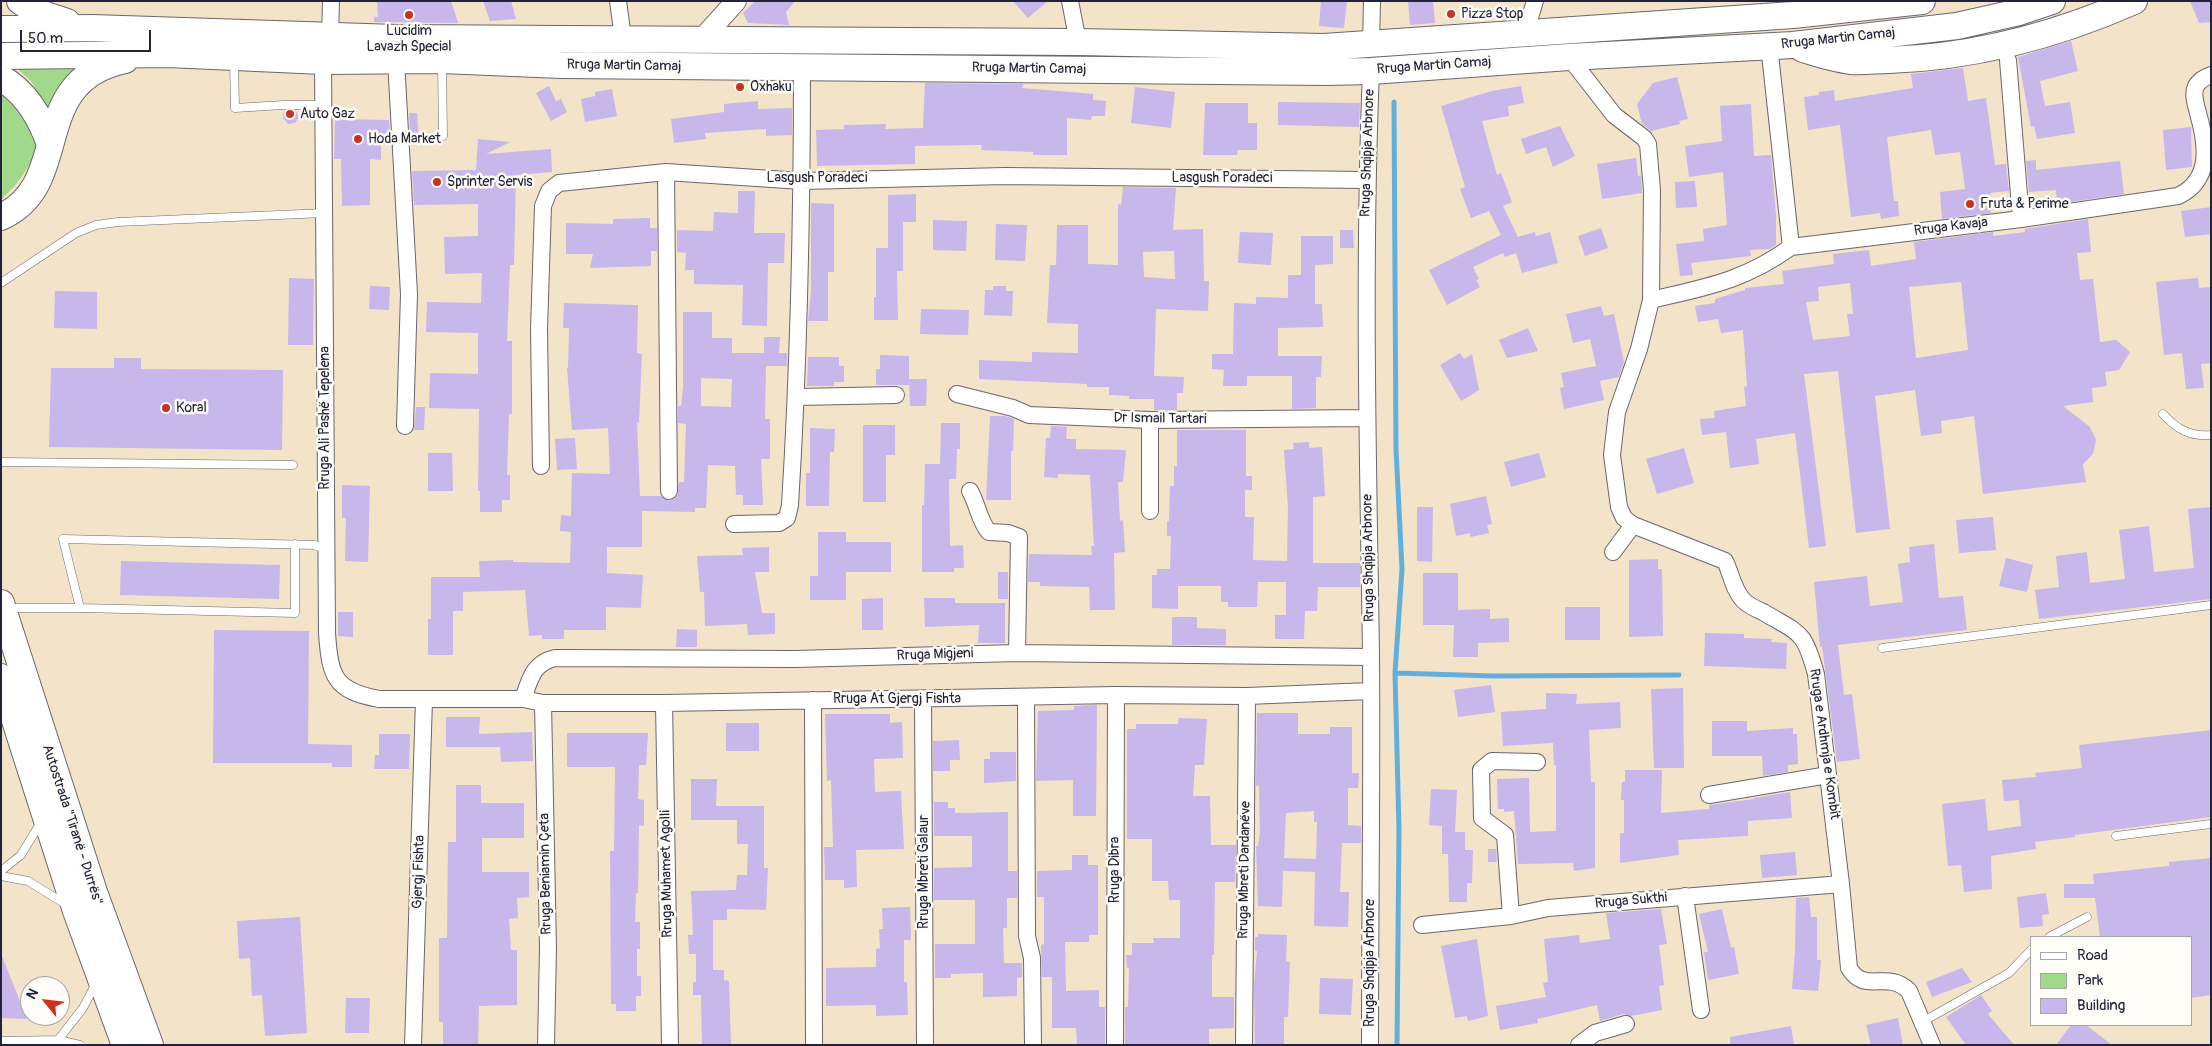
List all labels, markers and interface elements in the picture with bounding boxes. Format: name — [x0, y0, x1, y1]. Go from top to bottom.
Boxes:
place label: Pizza Stop — [1461, 6, 1523, 22]
marker: Pizza Stop — [1445, 8, 1457, 20]
marker: Lucidim Lavazh Special — [403, 9, 415, 21]
scale bar — [22, 20, 154, 52]
place label: Lucidim Lavazh Special — [366, 23, 452, 56]
street label: Rruga Martin Camaj — [1780, 25, 1896, 53]
text: 50 m — [28, 29, 63, 48]
street label: Rruga Martin Camaj — [1376, 54, 1492, 78]
street label: Rruga Martin Camaj — [567, 57, 681, 75]
street label: Rruga Martin Camaj — [972, 60, 1086, 78]
place label: Oxhaku — [750, 79, 792, 95]
marker: Oxhaku — [734, 81, 746, 93]
street label: Rruga Shqipja Arbnore — [1357, 89, 1379, 217]
place label: Auto Gaz — [300, 106, 355, 122]
marker: Auto Gaz — [284, 108, 296, 120]
place label: Hoda Market — [368, 131, 441, 147]
marker: Hoda Market — [352, 133, 364, 145]
street label: Lasgush Poradeci — [767, 170, 867, 186]
street label: Lasgush Poradeci — [1172, 170, 1272, 186]
place label: Sprinter Servis — [447, 174, 533, 190]
marker: Sprinter Servis — [431, 176, 443, 188]
place label: Fruta & Perime — [1980, 196, 2069, 212]
marker: Fruta & Perime — [1964, 198, 1976, 210]
street label: Rruga Kavaja — [1913, 214, 1989, 240]
street label: Rruga Ali Pashë Tepelena — [317, 346, 333, 490]
place label: Koral — [176, 400, 207, 416]
marker: Koral — [160, 402, 172, 414]
street label: Dr Ismail Tartari — [1113, 410, 1207, 428]
street label: Rruga Shqipja Arbnore — [1359, 494, 1379, 622]
street label: Rruga Migjeni — [896, 645, 974, 665]
street label: Rruga e Ardhmja e Kombit — [1805, 668, 1843, 820]
street label: Rruga At Gjergj Fishta — [833, 691, 961, 707]
street label: Autostrada "Tiranë - Durrës" — [38, 743, 106, 907]
street label: Rruga Mbreti Dardanëve — [1235, 801, 1255, 939]
street label: Rruga Muhamet Agolli — [657, 810, 677, 938]
street label: Rruga Beniamin Çeta — [537, 813, 555, 935]
street label: Rruga Mbreti Galaur — [916, 815, 932, 929]
street label: Gjergj Fishta — [409, 835, 429, 909]
street label: Rruga Dibra — [1107, 837, 1123, 903]
street label: Rruga Sukthi — [1594, 889, 1668, 913]
street label: Rruga Shqipja Arbnore — [1362, 899, 1378, 1027]
legend — [2030, 936, 2192, 1026]
text: Road — [2077, 946, 2108, 965]
text: Park — [2077, 971, 2103, 990]
north arrow — [20, 976, 70, 1026]
text: N — [23, 986, 42, 1002]
text: Building — [2077, 996, 2125, 1015]

